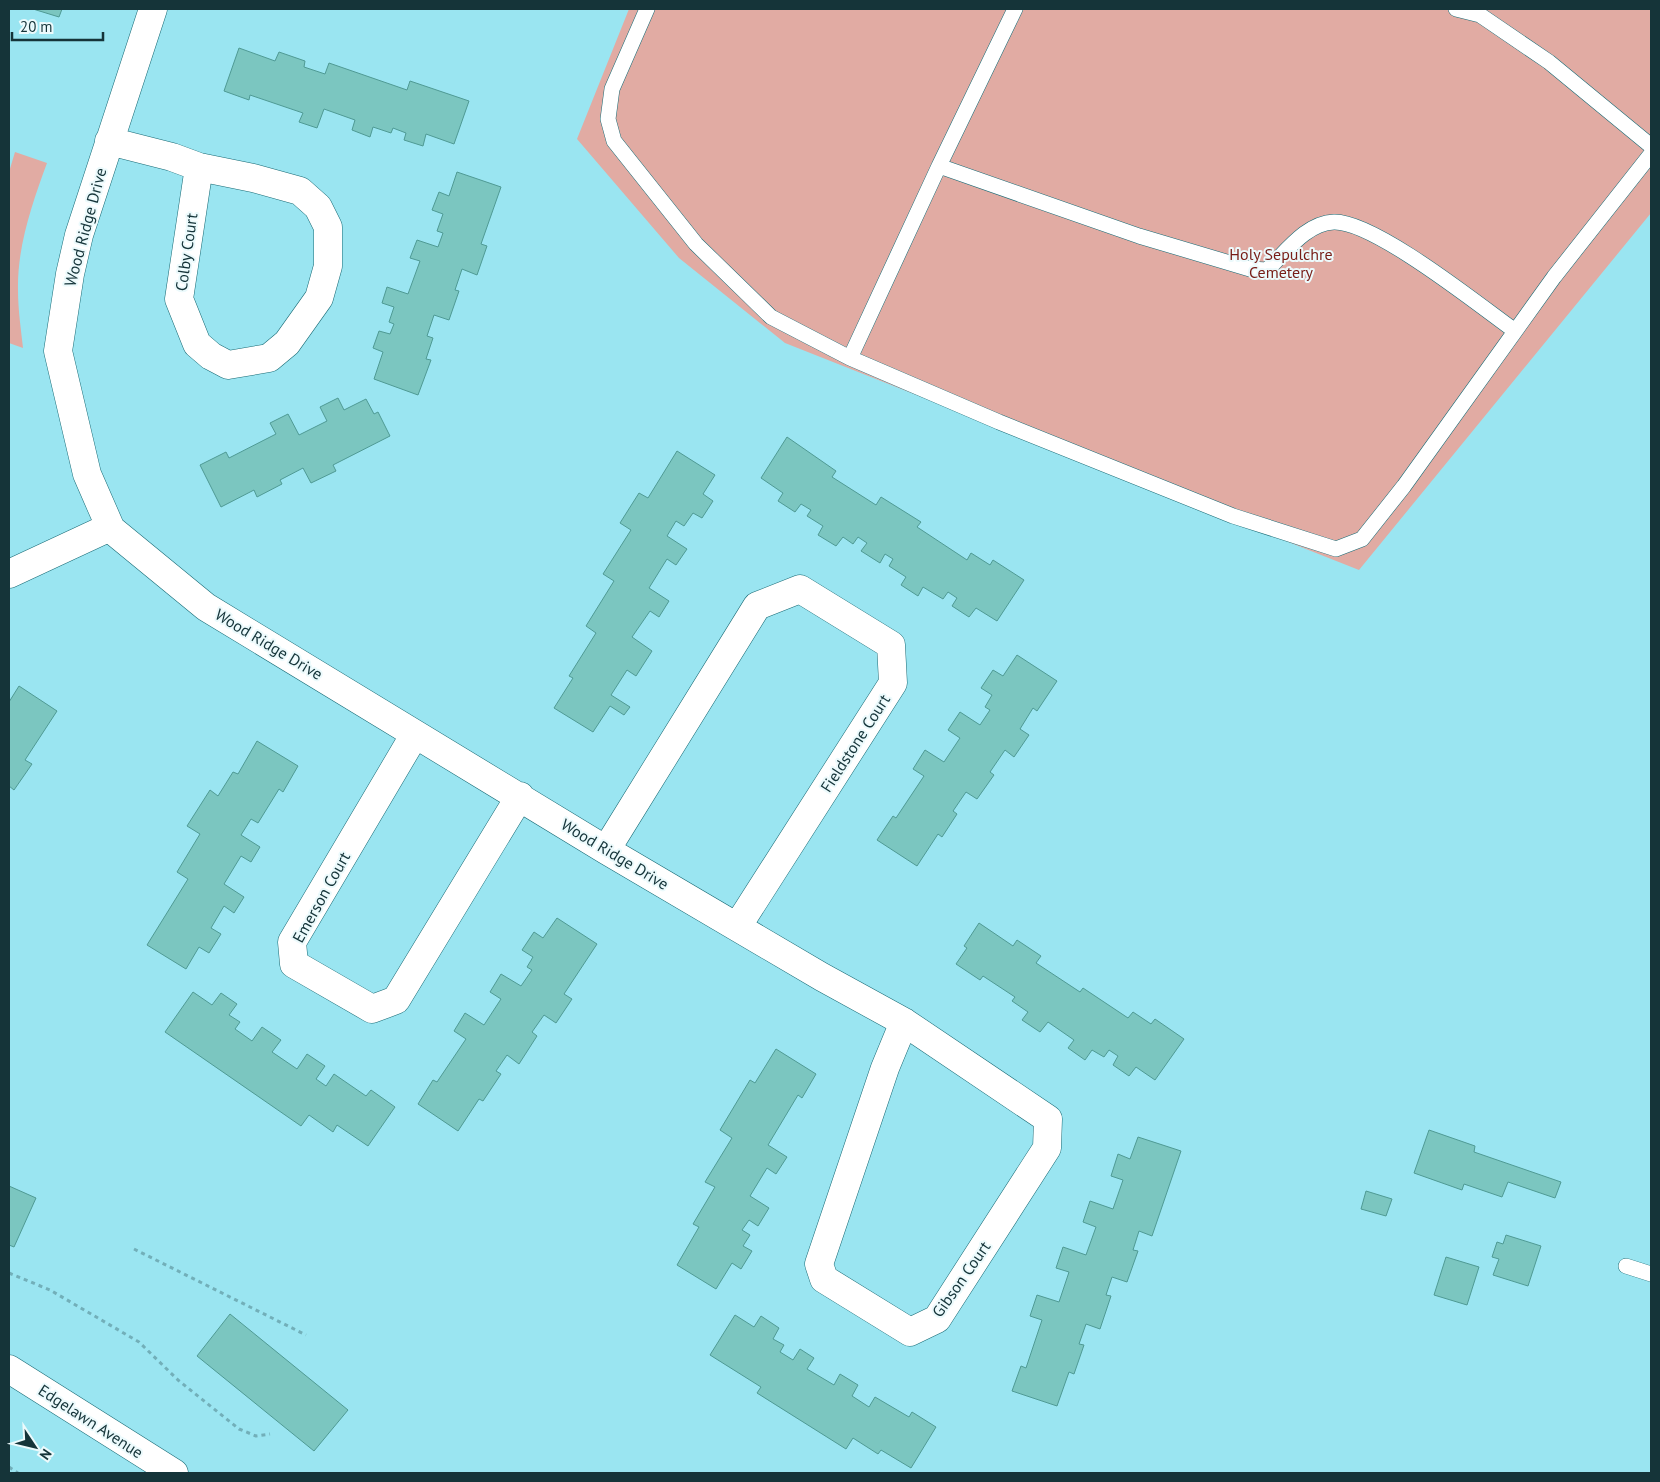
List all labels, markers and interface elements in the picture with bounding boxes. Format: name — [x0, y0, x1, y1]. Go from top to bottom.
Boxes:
scale bar — [12, 10, 104, 42]
text: 20 m — [20, 17, 53, 36]
street label: Wood Ridge Drive — [60, 166, 110, 288]
street label: Colby Court — [171, 211, 201, 292]
park label: Holy Sepulchre Cemetery — [1229, 244, 1333, 282]
street label: Wood Ridge Drive — [212, 604, 326, 684]
street label: Fieldstone Court — [816, 690, 894, 796]
street label: Wood Ridge Drive — [558, 814, 672, 894]
street label: Emerson Court — [288, 848, 354, 946]
street label: Gibson Court — [928, 1237, 995, 1321]
street label: Edgelawn Avenue — [35, 1380, 147, 1462]
north arrow — [10, 1422, 60, 1472]
text: N — [36, 1446, 56, 1463]

